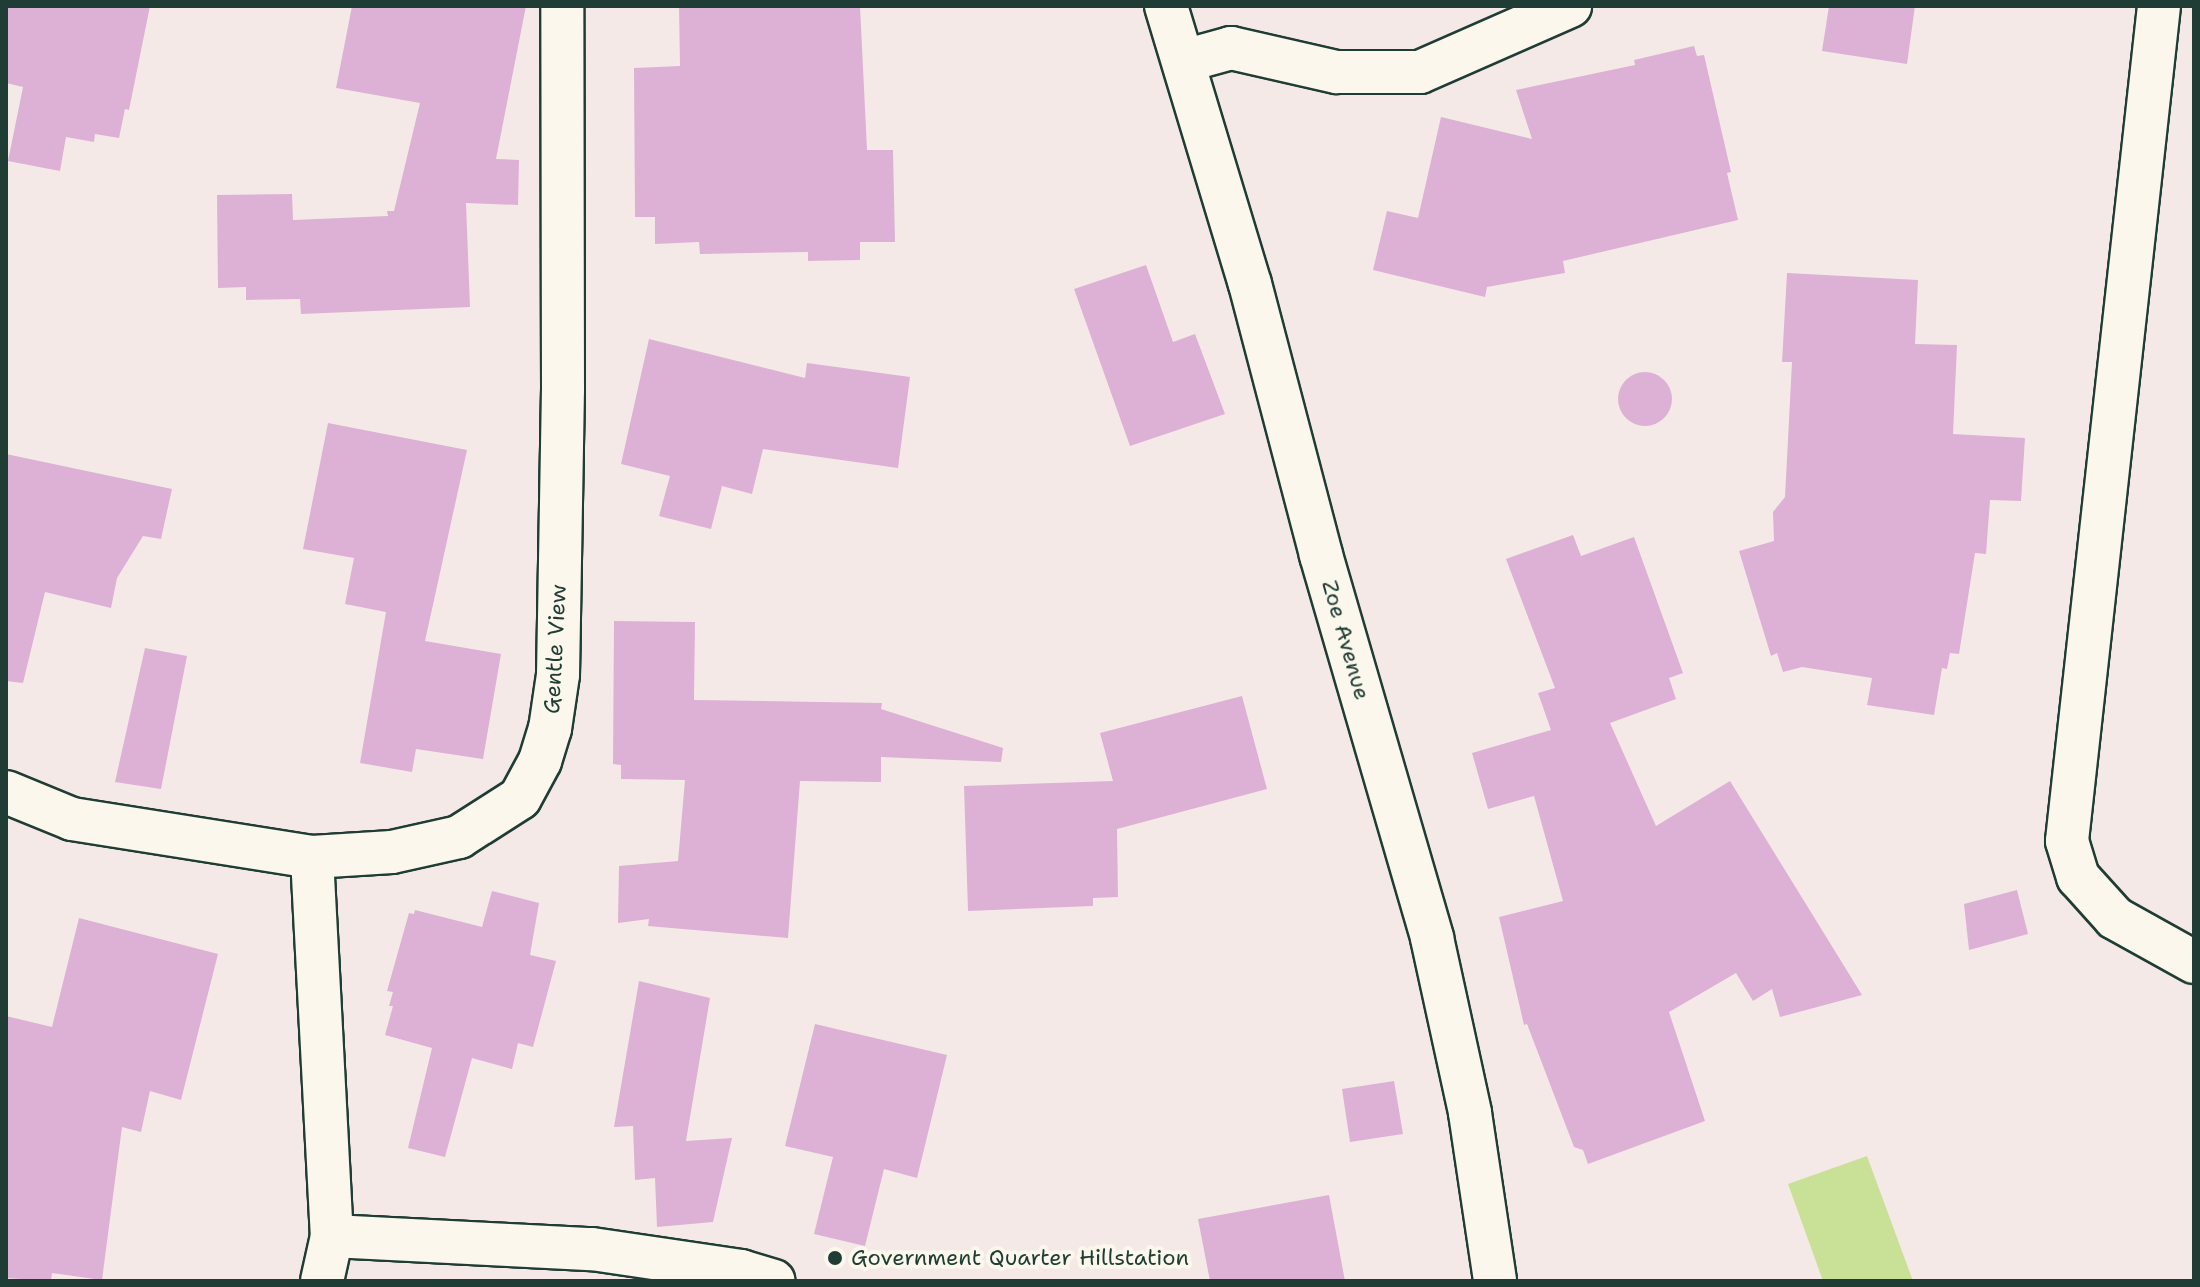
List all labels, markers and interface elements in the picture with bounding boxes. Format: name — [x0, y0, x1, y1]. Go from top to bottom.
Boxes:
street label: Zoe Avenue — [1316, 577, 1376, 703]
street label: Gentle View — [538, 583, 572, 715]
place label: Government Quarter Hillstation — [851, 1245, 1189, 1271]
marker: Government Quarter Hillstation — [826, 1249, 844, 1267]

